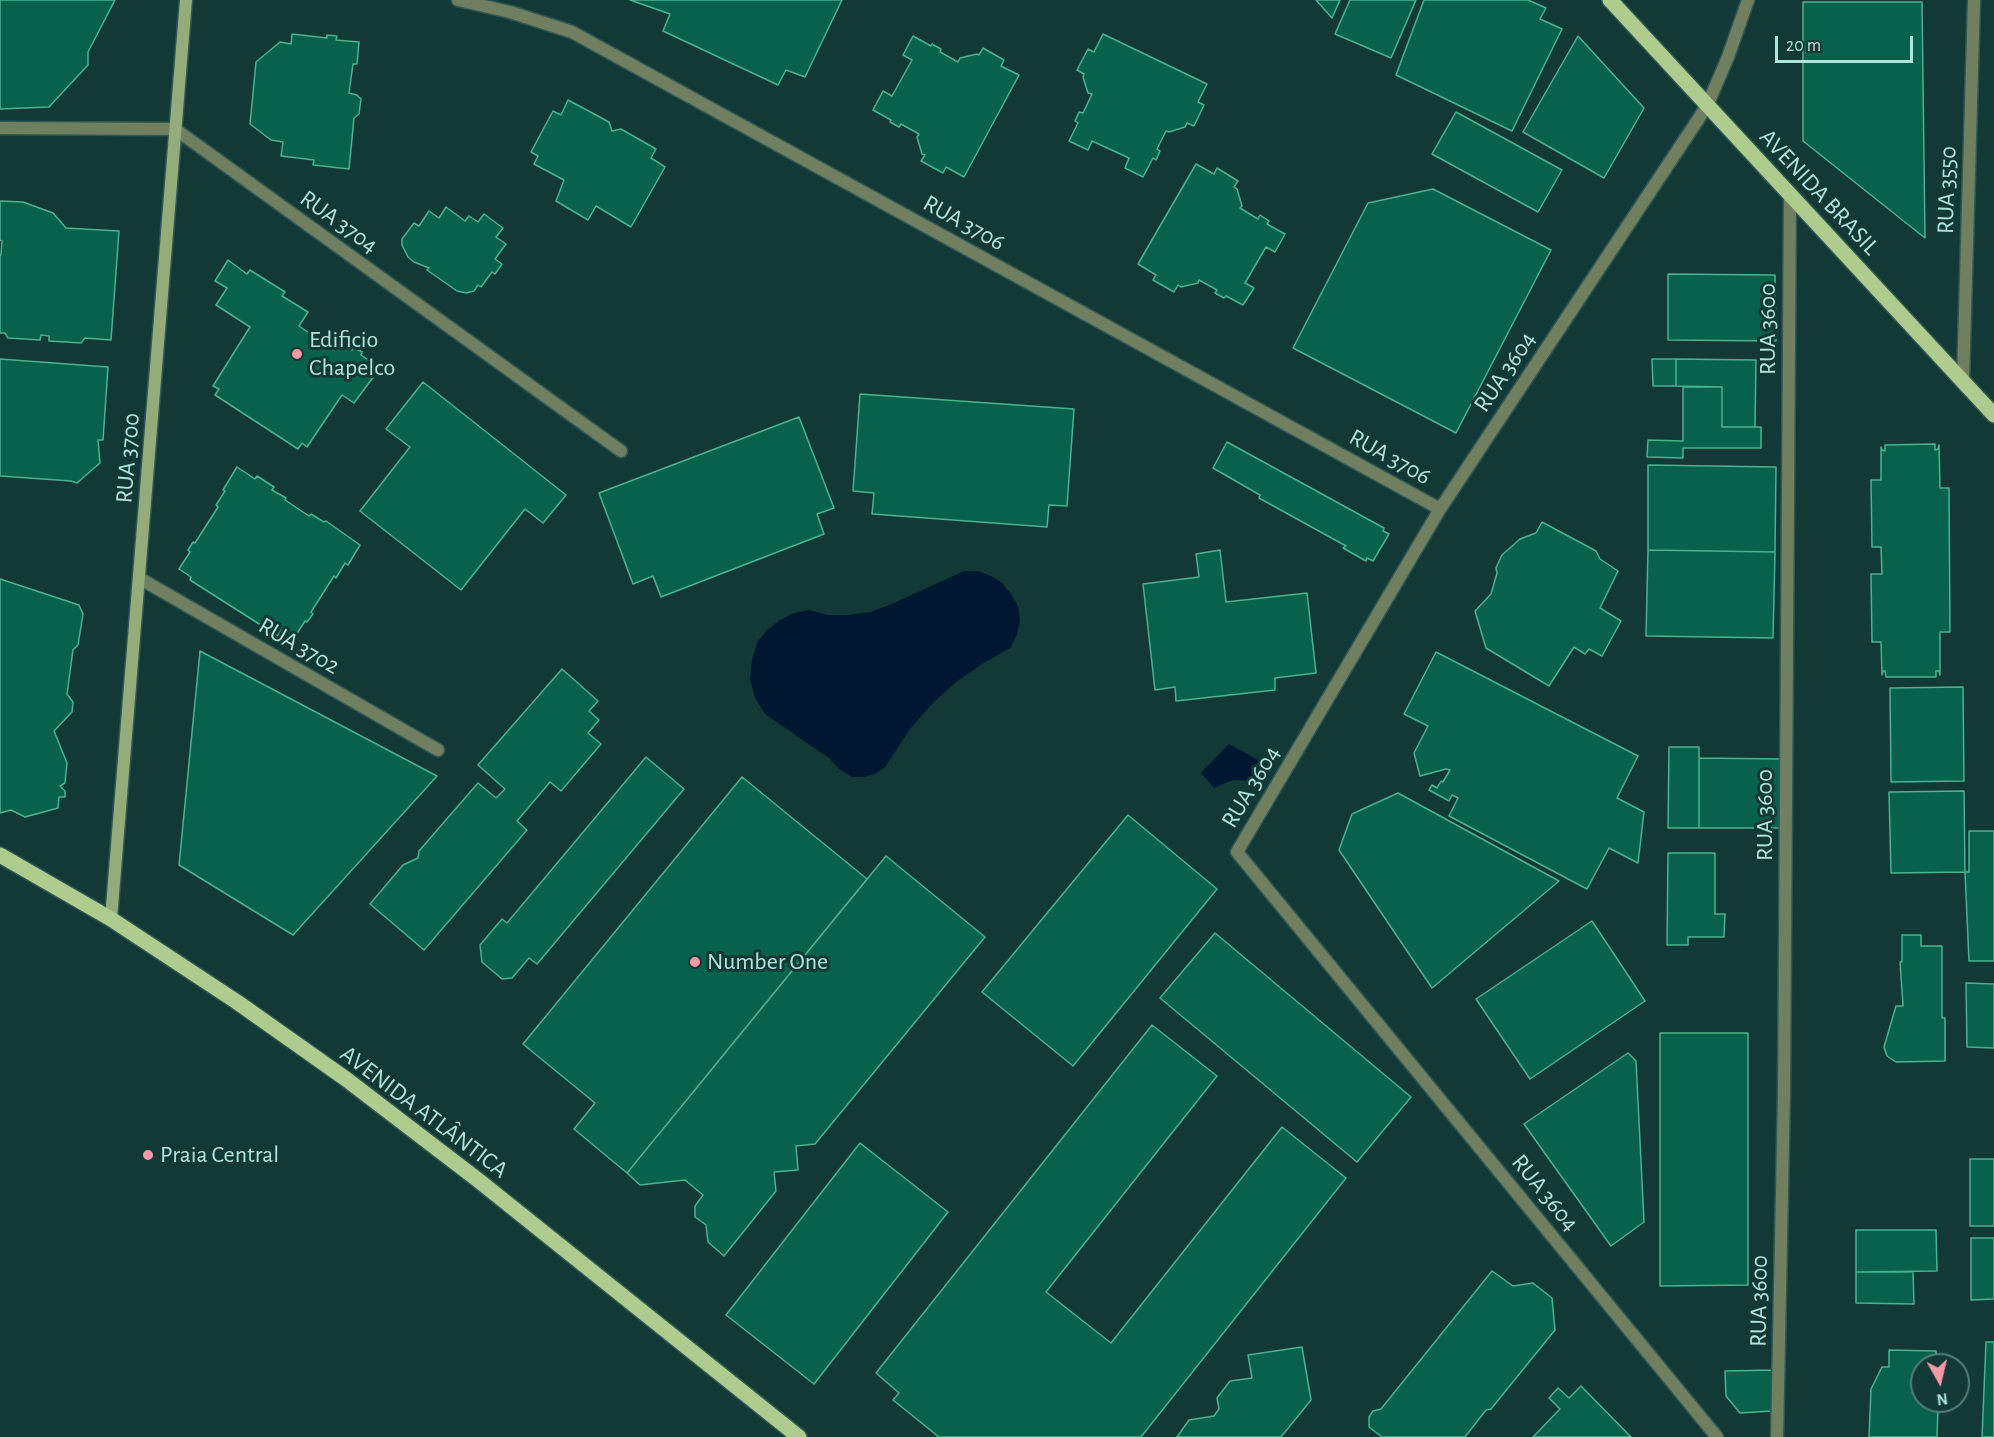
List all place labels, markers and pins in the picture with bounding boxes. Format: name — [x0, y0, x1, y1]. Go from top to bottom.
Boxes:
place label: Edificio Chapelco — [309, 326, 395, 382]
marker: Edificio Chapelco — [290, 347, 304, 361]
place label: Number One — [707, 948, 828, 976]
marker: Number One — [688, 955, 702, 969]
place label: Praia Central — [160, 1141, 279, 1169]
marker: Praia Central — [141, 1148, 155, 1162]

